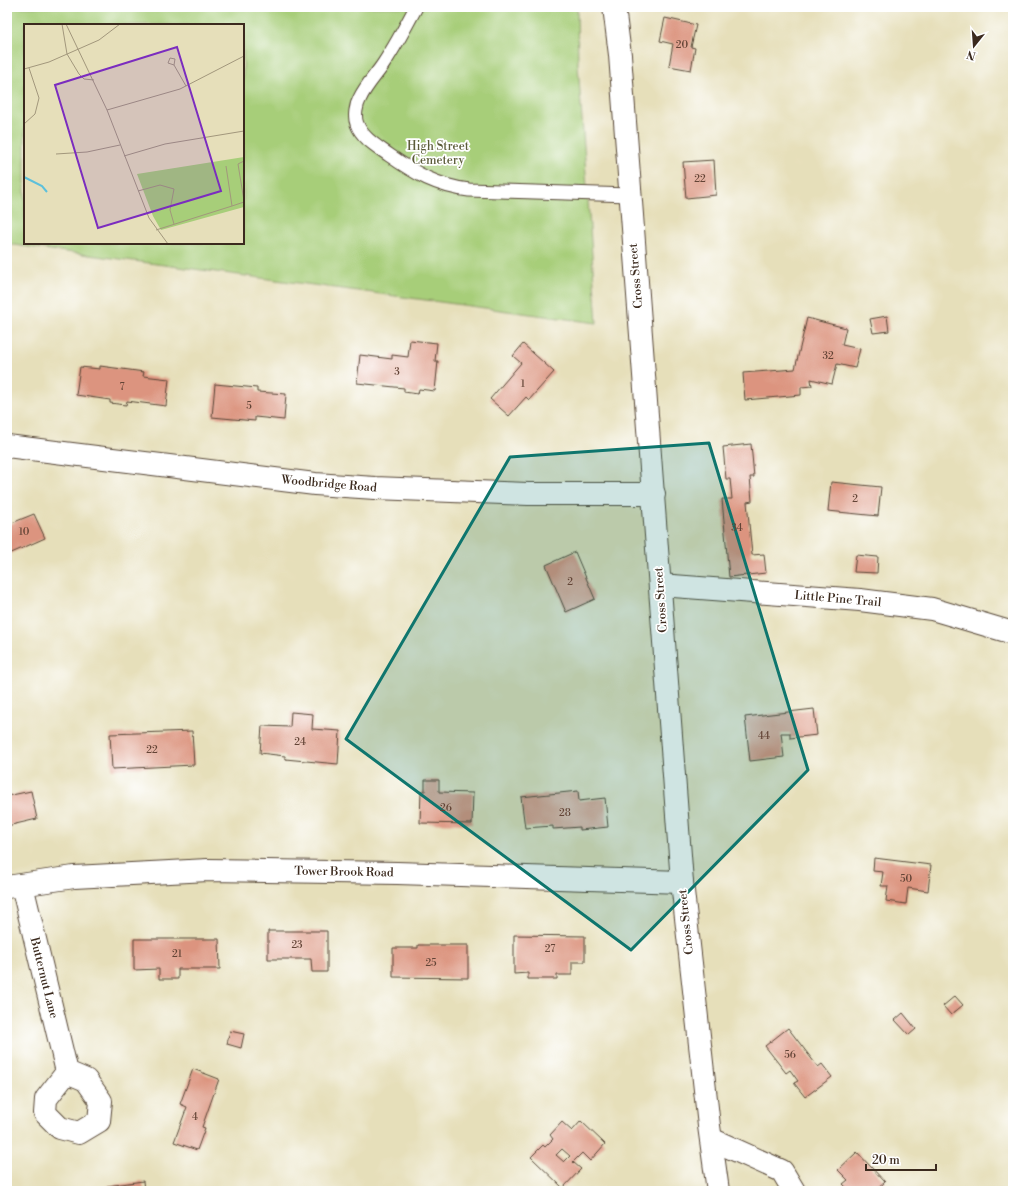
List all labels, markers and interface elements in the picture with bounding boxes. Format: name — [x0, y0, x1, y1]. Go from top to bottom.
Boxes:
inset map — [24, 24, 244, 244]
north arrow — [954, 26, 994, 66]
house number: 20 — [676, 39, 689, 51]
text: N — [965, 47, 978, 63]
park label: High Street Cemetery — [407, 139, 470, 168]
house number: 22 — [694, 173, 706, 185]
street label: Cross Street — [626, 242, 646, 309]
house number: 32 — [822, 350, 834, 362]
house number: 3 — [394, 366, 400, 378]
house number: 1 — [521, 378, 526, 390]
house number: 7 — [119, 381, 125, 393]
house number: 5 — [246, 400, 252, 412]
street label: Woodbridge Road — [280, 472, 378, 496]
house number: 2 — [852, 493, 858, 505]
house number: 34 — [731, 522, 743, 534]
house number: 10 — [19, 526, 30, 538]
street label: Cross Street — [651, 566, 671, 633]
house number: 2 — [567, 576, 573, 588]
street label: Little Pine Trail — [794, 588, 882, 610]
house number: 44 — [758, 730, 770, 742]
house number: 24 — [294, 736, 306, 748]
house number: 22 — [146, 744, 158, 756]
house number: 26 — [440, 802, 452, 814]
house number: 28 — [559, 807, 571, 819]
street label: Tower Brook Road — [294, 864, 394, 880]
house number: 50 — [900, 873, 912, 885]
street label: Cross Street — [675, 888, 697, 955]
street label: Butternut Lane — [26, 935, 61, 1020]
house number: 23 — [291, 939, 303, 951]
house number: 27 — [545, 943, 555, 955]
house number: 21 — [172, 948, 183, 960]
house number: 25 — [425, 957, 437, 969]
house number: 56 — [784, 1049, 796, 1061]
house number: 4 — [192, 1111, 198, 1123]
scale bar — [866, 1146, 936, 1172]
text: 20 m — [872, 1153, 900, 1168]

